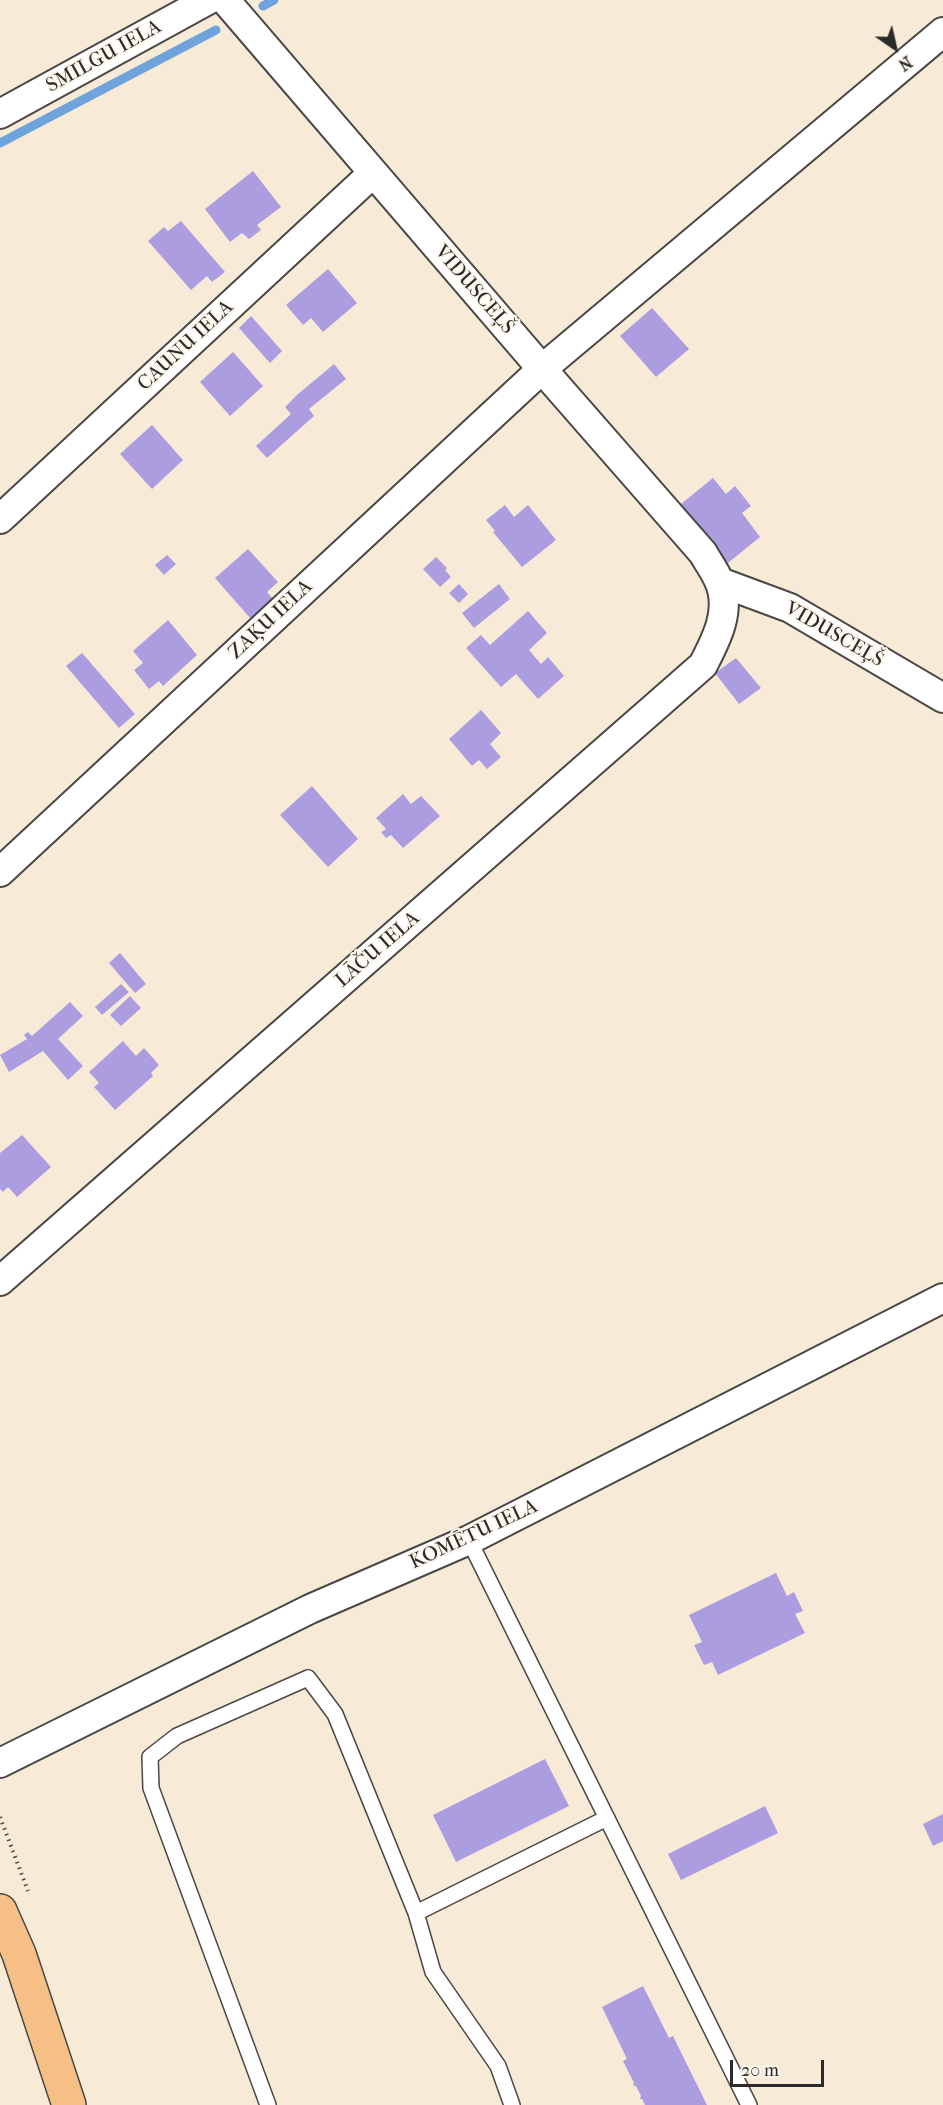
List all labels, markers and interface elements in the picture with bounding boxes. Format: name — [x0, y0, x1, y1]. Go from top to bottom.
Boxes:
street label: SMILGU IELA — [42, 16, 166, 98]
north arrow — [865, 18, 925, 78]
text: N — [895, 52, 916, 75]
street label: VIDUSCEĻŠ — [429, 241, 519, 339]
street label: CAUNU IELA — [133, 296, 239, 396]
street label: ZAĶU IELA — [224, 575, 318, 665]
street label: VIDUSCEĻŠ — [780, 597, 888, 673]
street label: LĀČU IELA — [331, 907, 425, 993]
street label: KOMĒTU IELA — [406, 1495, 542, 1575]
scale bar — [733, 2048, 828, 2086]
text: 20 m — [741, 2060, 779, 2081]

